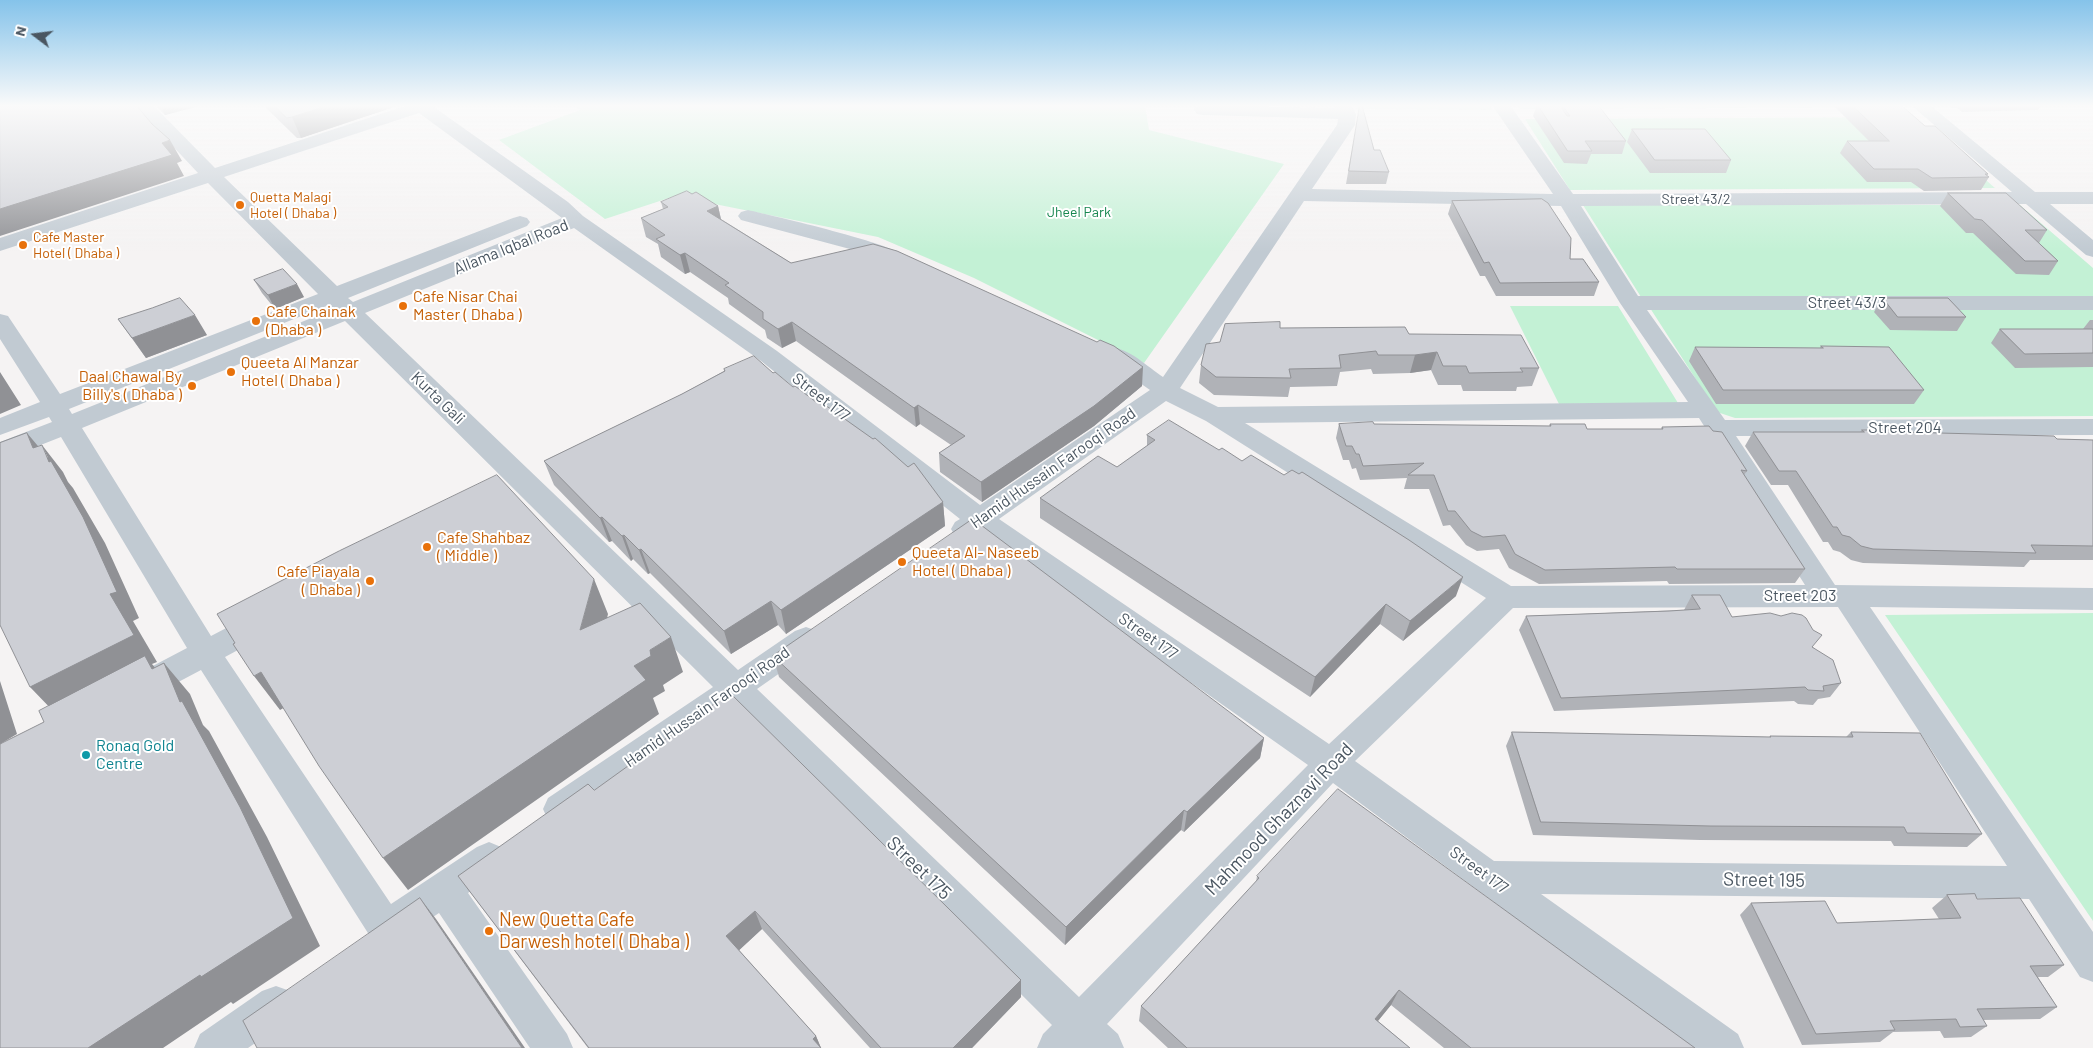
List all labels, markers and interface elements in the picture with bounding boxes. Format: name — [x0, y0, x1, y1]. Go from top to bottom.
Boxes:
north arrow — [10, 10, 60, 60]
text: N — [11, 24, 29, 38]
place label: Quetta Malagi Hotel ( Dhaba ) — [250, 189, 336, 222]
street label: Street 43/2 — [1661, 191, 1731, 207]
marker: Quetta Malagi Hotel ( Dhaba ) — [234, 199, 246, 211]
park label: Jheel Park — [1047, 204, 1111, 220]
street label: Allama Iqbal Road — [451, 215, 571, 279]
place label: Cafe Master Hotel ( Dhaba ) — [33, 229, 119, 262]
marker: Cafe Master Hotel ( Dhaba ) — [17, 239, 29, 251]
place label: Cafe Nisar Chai Master ( Dhaba ) — [413, 287, 522, 325]
street label: Street 43/3 — [1808, 293, 1886, 313]
marker: Cafe Nisar Chai Master ( Dhaba ) — [397, 300, 409, 312]
place label: Cafe Chainak (Dhaba ) — [266, 302, 356, 340]
marker: Cafe Chainak (Dhaba ) — [250, 315, 262, 327]
place label: Queeta Al Manzar Hotel ( Dhaba ) — [241, 353, 359, 391]
marker: Queeta Al Manzar Hotel ( Dhaba ) — [225, 366, 237, 378]
place label: Daal Chawal By Billy's ( Dhaba ) — [79, 367, 182, 405]
street label: Kurta Gali — [407, 368, 469, 428]
street label: Street 177 — [788, 369, 854, 425]
marker: Daal Chawal By Billy's ( Dhaba ) — [186, 380, 198, 392]
street label: Hamid Hussain Farooqi Road — [967, 403, 1139, 533]
street label: Street 204 — [1868, 418, 1942, 438]
place label: Cafe Shahbaz ( Middle ) — [437, 528, 530, 566]
marker: Cafe Shahbaz ( Middle ) — [421, 541, 433, 553]
place label: Queeta Al- Naseeb Hotel ( Dhaba ) — [912, 543, 1039, 581]
marker: Queeta Al- Naseeb Hotel ( Dhaba ) — [896, 556, 908, 568]
place label: Cafe Piayala ( Dhaba ) — [277, 562, 360, 600]
marker: Cafe Piayala ( Dhaba ) — [364, 575, 376, 587]
street label: Street 203 — [1764, 586, 1836, 606]
street label: Street 177 — [1115, 609, 1181, 663]
street label: Hamid Hussain Farooqi Road — [621, 642, 793, 772]
place label: Ronaq Gold Centre — [96, 736, 174, 774]
street label: Mahmood Ghaznavi Road — [1200, 738, 1358, 900]
marker: Ronaq Gold Centre — [80, 749, 92, 761]
street label: Street 175 — [882, 832, 956, 904]
street label: Street 177 — [1446, 842, 1512, 898]
street label: Street 195 — [1723, 868, 1805, 892]
place label: New Quetta Cafe Darwesh hotel ( Dhaba ) — [499, 909, 689, 953]
marker: New Quetta Cafe Darwesh hotel ( Dhaba ) — [483, 925, 495, 937]

